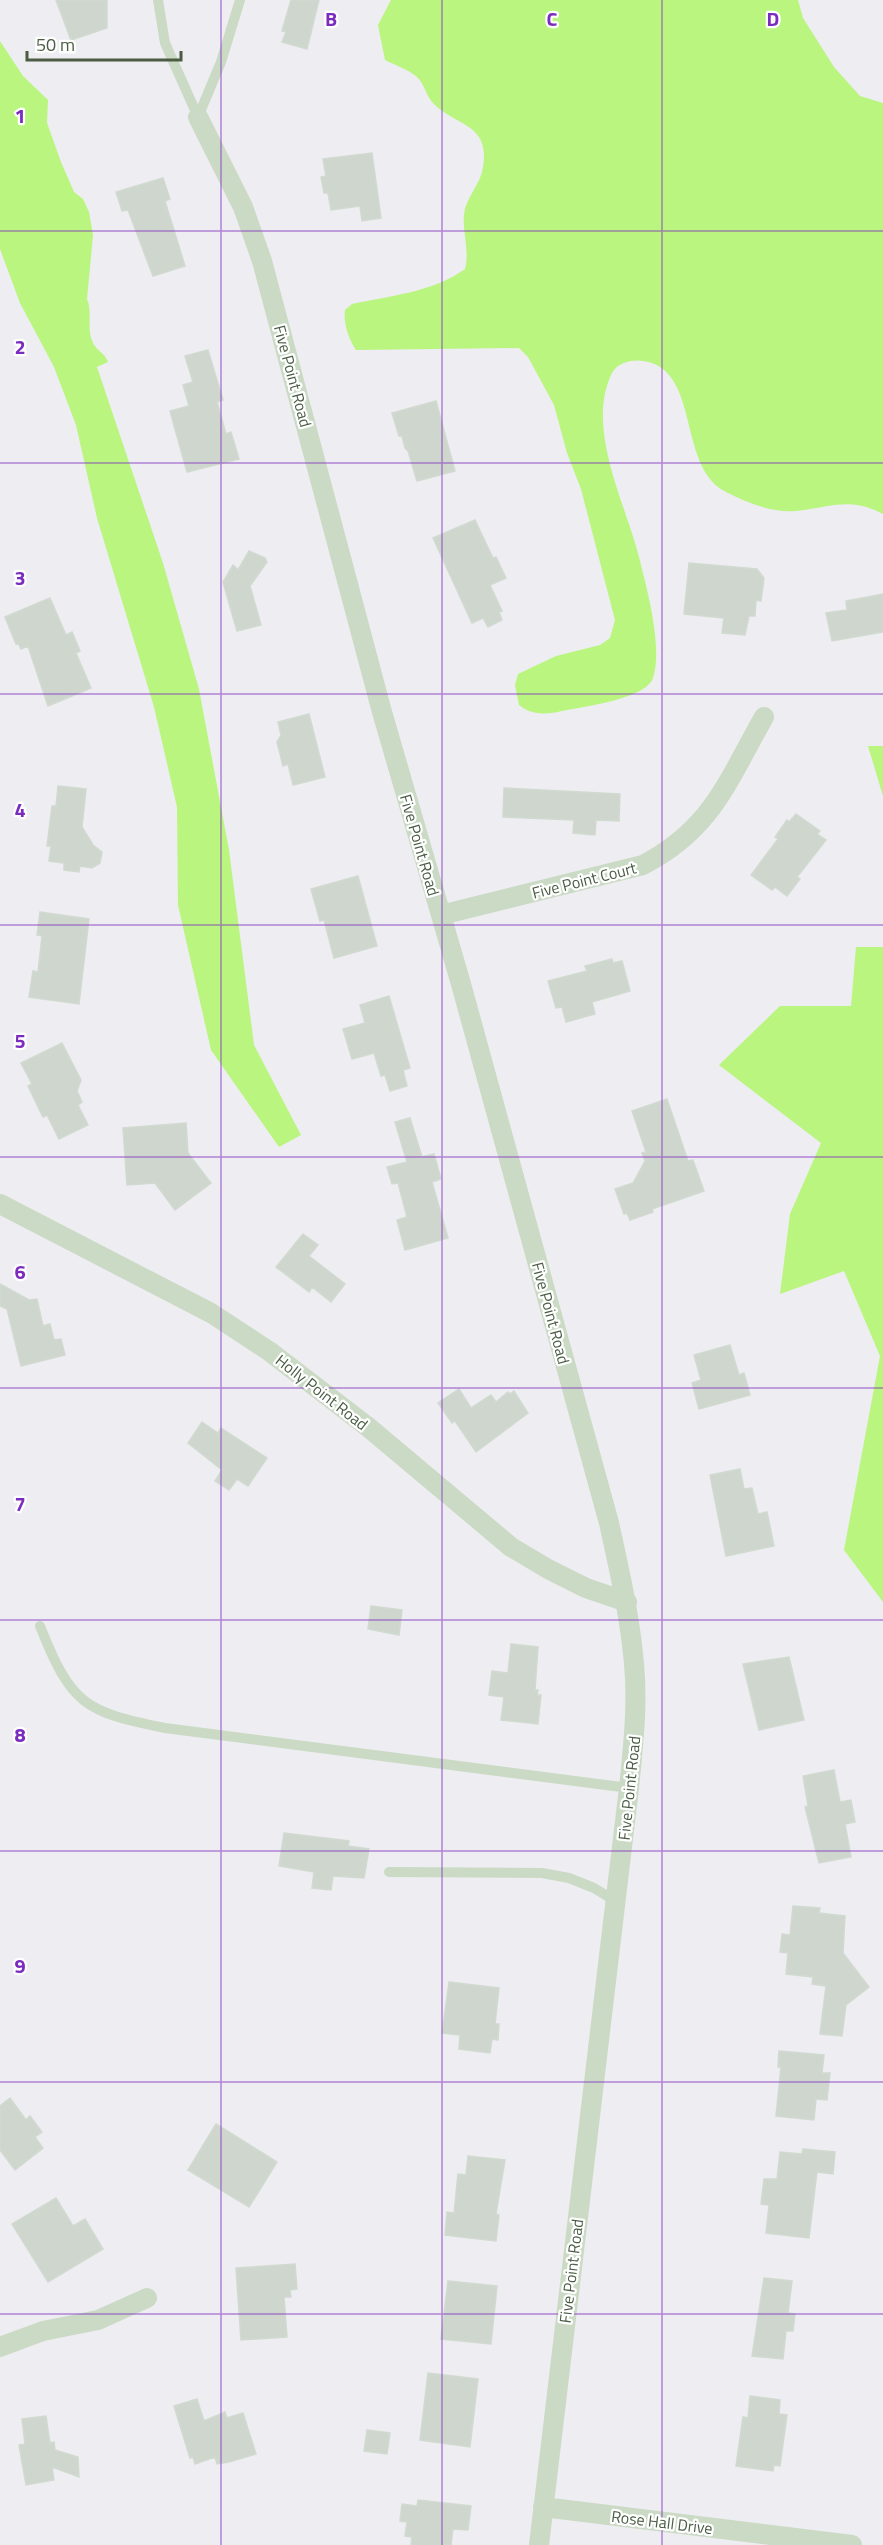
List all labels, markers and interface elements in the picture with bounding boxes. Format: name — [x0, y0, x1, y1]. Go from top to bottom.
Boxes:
text: B — [325, 3, 337, 34]
text: C — [547, 3, 558, 34]
text: D — [767, 3, 779, 34]
scale bar — [27, 24, 182, 62]
text: 50 m — [36, 31, 75, 58]
text: 1 — [14, 100, 26, 131]
street label: Five Point Road — [268, 322, 318, 430]
text: 2 — [14, 331, 26, 362]
text: 3 — [14, 562, 26, 593]
street label: Five Point Road — [394, 791, 446, 899]
text: 4 — [14, 794, 26, 825]
street label: Five Point Court — [529, 855, 639, 905]
text: 5 — [14, 1025, 26, 1056]
text: 6 — [14, 1256, 26, 1287]
street label: Five Point Road — [526, 1259, 576, 1367]
street label: Holly Point Road — [271, 1348, 373, 1436]
text: 7 — [14, 1488, 26, 1519]
text: 8 — [14, 1719, 26, 1750]
street label: Five Point Road — [612, 1735, 646, 1841]
text: 9 — [14, 1950, 26, 1981]
street label: Five Point Road — [553, 2218, 589, 2324]
street label: Rose Hall Drive — [610, 2504, 714, 2540]

